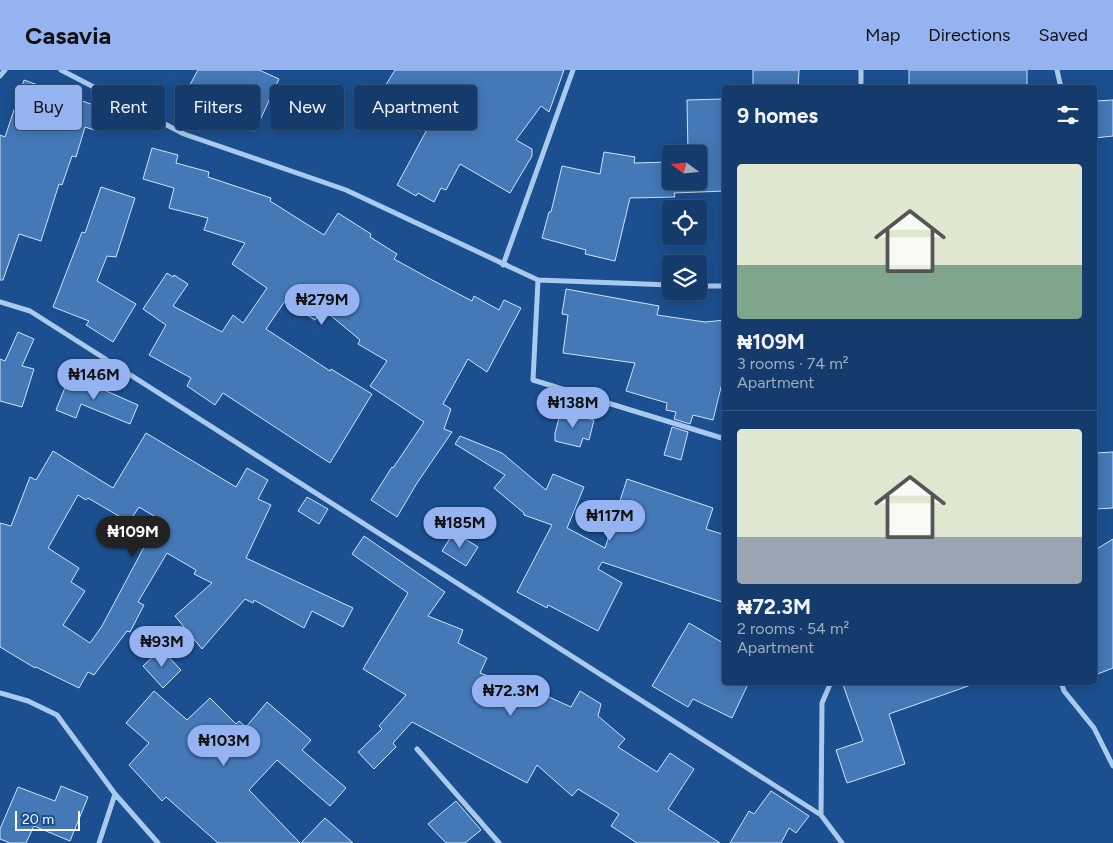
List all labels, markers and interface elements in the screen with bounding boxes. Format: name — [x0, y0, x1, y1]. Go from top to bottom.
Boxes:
text: Casavia — [25, 21, 111, 50]
text: Map — [865, 24, 900, 46]
text: Directions — [928, 24, 1010, 46]
text: Saved — [1038, 24, 1088, 46]
chip: Buy — [15, 85, 82, 130]
chip: Rent — [92, 85, 165, 130]
chip: Filters — [175, 85, 260, 130]
chip: New — [270, 85, 344, 130]
chip: Apartment — [354, 85, 477, 130]
icon: filters — [1054, 101, 1082, 129]
text: 9 homes — [737, 103, 818, 128]
north arrow — [662, 145, 708, 190]
map controls — [662, 145, 707, 300]
icon: home — [865, 196, 955, 286]
button: locate — [662, 200, 707, 245]
button: layers — [662, 255, 707, 300]
pin: ₦279M — [287, 284, 357, 326]
text: ₦279M — [296, 290, 348, 309]
text: ₦109M — [737, 329, 805, 354]
text: 3 rooms · 74 m² — [737, 354, 849, 373]
pin: ₦146M — [59, 358, 129, 401]
text: ₦146M — [68, 365, 120, 384]
text: Apartment — [737, 373, 814, 392]
pin: ₦138M — [538, 386, 608, 429]
text: ₦138M — [548, 393, 598, 412]
icon: home — [865, 462, 955, 552]
pin: ₦117M — [575, 500, 645, 542]
pin: ₦185M — [425, 506, 495, 549]
text: ₦117M — [586, 506, 634, 525]
text: ₦185M — [434, 513, 486, 532]
pin: ₦109M — [98, 516, 168, 558]
text: ₦109M — [107, 522, 159, 541]
text: ₦72.3M — [737, 594, 811, 619]
text: 2 rooms · 54 m² — [737, 619, 849, 638]
pin: ₦93M — [132, 626, 192, 668]
text: ₦93M — [140, 632, 184, 651]
text: Apartment — [737, 638, 814, 657]
pin: ₦72.3M — [470, 674, 552, 717]
text: ₦72.3M — [483, 681, 539, 700]
pin: ₦103M — [189, 724, 259, 767]
text: ₦103M — [198, 731, 250, 750]
scale bar — [15, 808, 80, 831]
text: 20 m — [22, 811, 54, 828]

